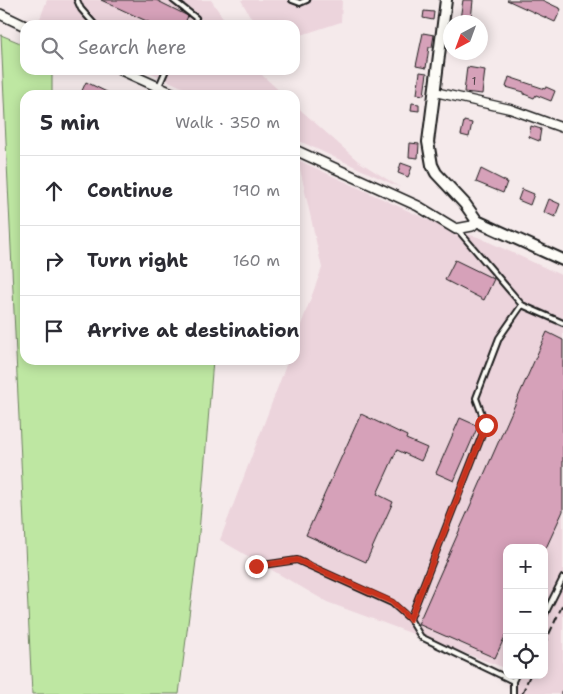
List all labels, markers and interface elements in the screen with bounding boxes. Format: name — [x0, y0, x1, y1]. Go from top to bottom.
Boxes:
north arrow — [443, 15, 488, 60]
search box — [20, 20, 300, 75]
icon: search — [38, 34, 66, 62]
text: Search here — [78, 35, 187, 60]
house number: 1 — [472, 74, 476, 89]
text: 5 min — [40, 109, 100, 137]
text: Walk · 350 m — [175, 112, 280, 133]
icon: ahead — [40, 177, 68, 205]
text: Continue — [87, 178, 173, 203]
text: 190 m — [233, 180, 280, 201]
icon: right — [40, 247, 68, 275]
text: Turn right — [87, 248, 188, 273]
text: 160 m — [233, 250, 280, 271]
icon: arrive — [40, 317, 68, 345]
text: Arrive at destination — [87, 318, 299, 343]
route start — [475, 414, 498, 437]
map controls — [503, 544, 548, 679]
button: + — [503, 544, 548, 589]
route end — [245, 555, 268, 578]
button: − — [503, 589, 548, 634]
button: locate — [503, 634, 548, 679]

